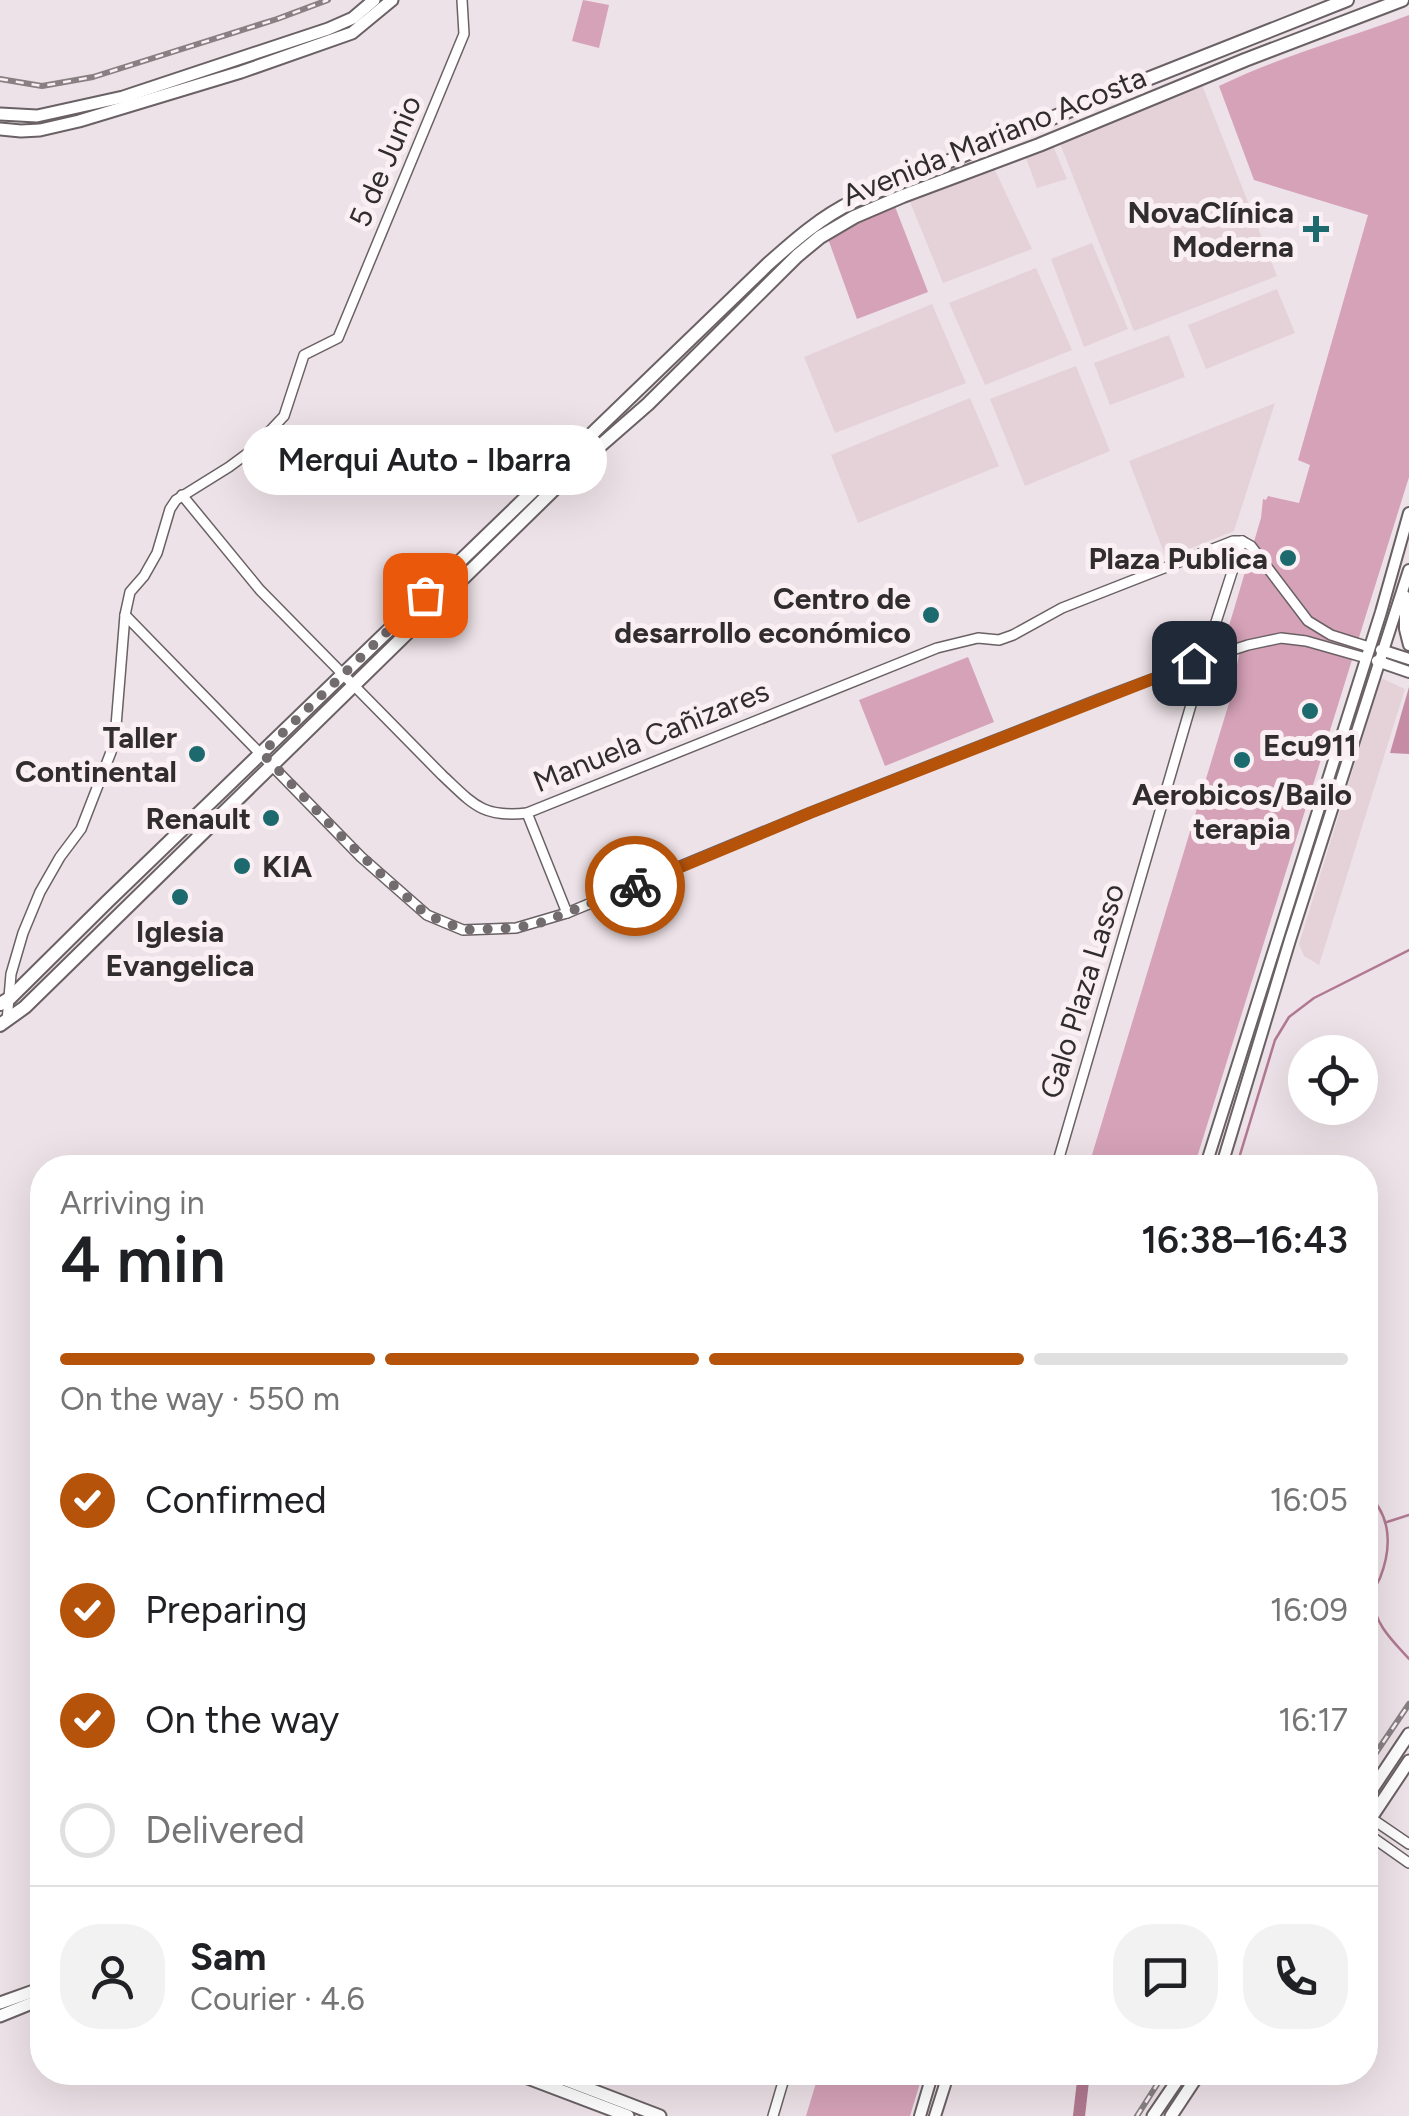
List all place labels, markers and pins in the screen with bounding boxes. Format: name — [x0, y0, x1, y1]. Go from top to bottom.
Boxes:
place label: NovaClínica Moderna — [1128, 194, 1294, 265]
marker: NovaClínica Moderna — [1303, 216, 1329, 242]
callout: Merqui Auto - Ibarra — [242, 425, 608, 495]
place label: Plaza Publica — [1089, 540, 1268, 577]
marker: Plaza Publica — [1277, 547, 1299, 569]
pin — [383, 553, 468, 638]
place label: Centro de desarrollo económico — [614, 580, 911, 651]
marker: Centro de desarrollo económico — [920, 604, 942, 626]
pin — [1152, 621, 1237, 706]
marker: Ecu911 — [1299, 700, 1321, 722]
place label: Taller Continental — [15, 719, 177, 790]
place label: Ecu911 — [1263, 727, 1357, 764]
marker: Taller Continental — [186, 743, 208, 765]
marker: Aerobicos/Bailo terapia — [1231, 749, 1253, 771]
place label: Aerobicos/Bailo terapia — [1132, 776, 1352, 847]
place label: Renault — [146, 800, 251, 837]
marker: Renault — [260, 807, 282, 829]
place label: KIA — [262, 848, 313, 885]
marker: KIA — [231, 855, 253, 877]
marker: Iglesia Evangelica — [169, 886, 191, 908]
place label: Iglesia Evangelica — [105, 913, 255, 984]

